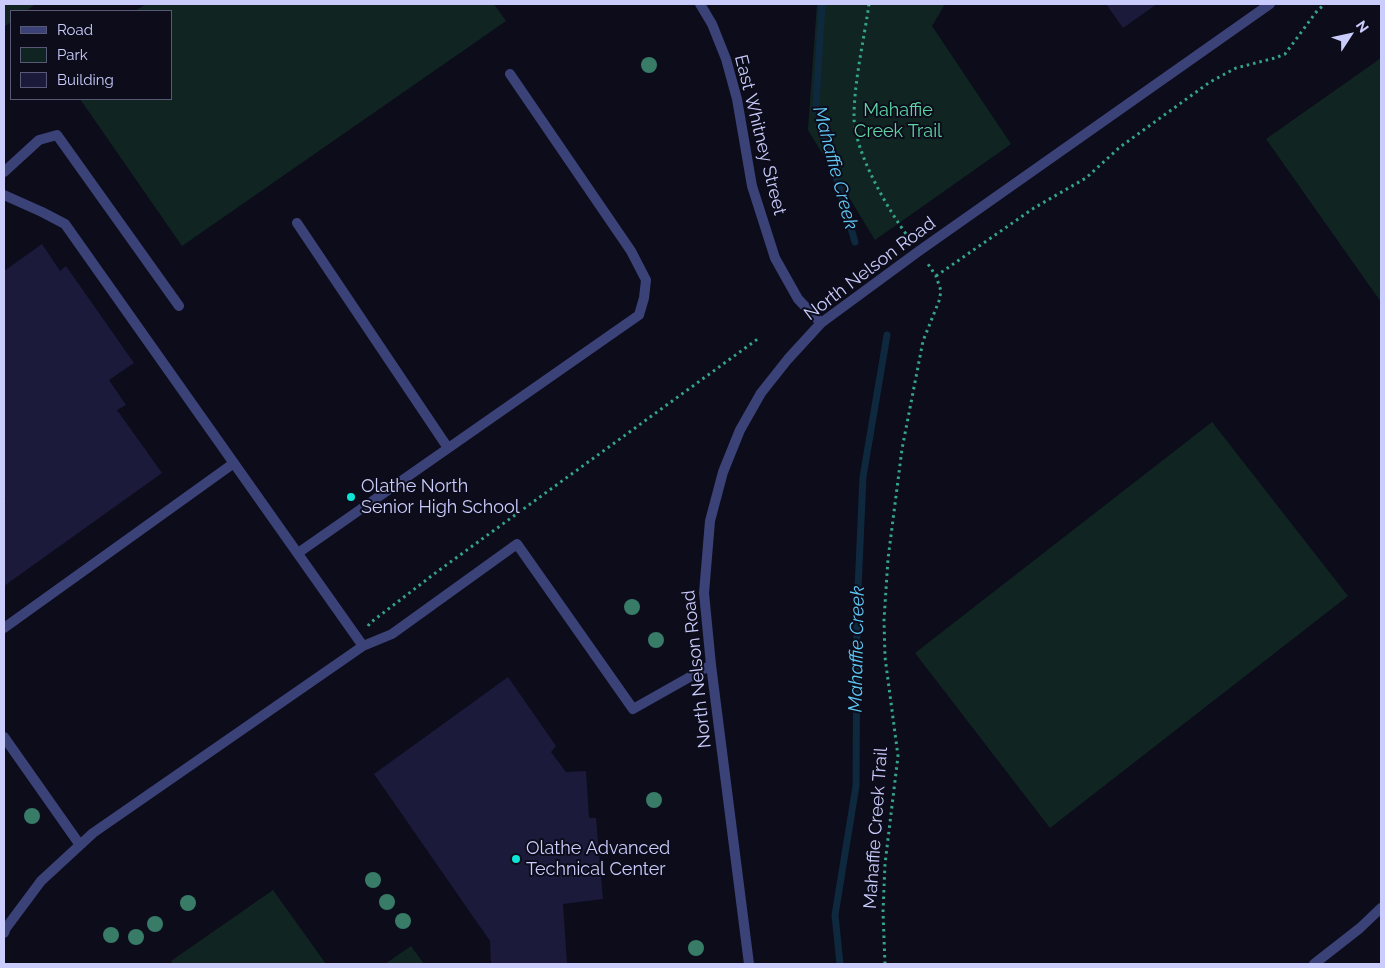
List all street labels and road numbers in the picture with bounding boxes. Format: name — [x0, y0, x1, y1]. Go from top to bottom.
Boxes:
street label: East Whitney Street — [730, 53, 790, 217]
street label: North Nelson Road — [800, 213, 940, 325]
street label: North Nelson Road — [678, 589, 716, 749]
street label: Mahaffie Creek Trail — [860, 746, 892, 910]

